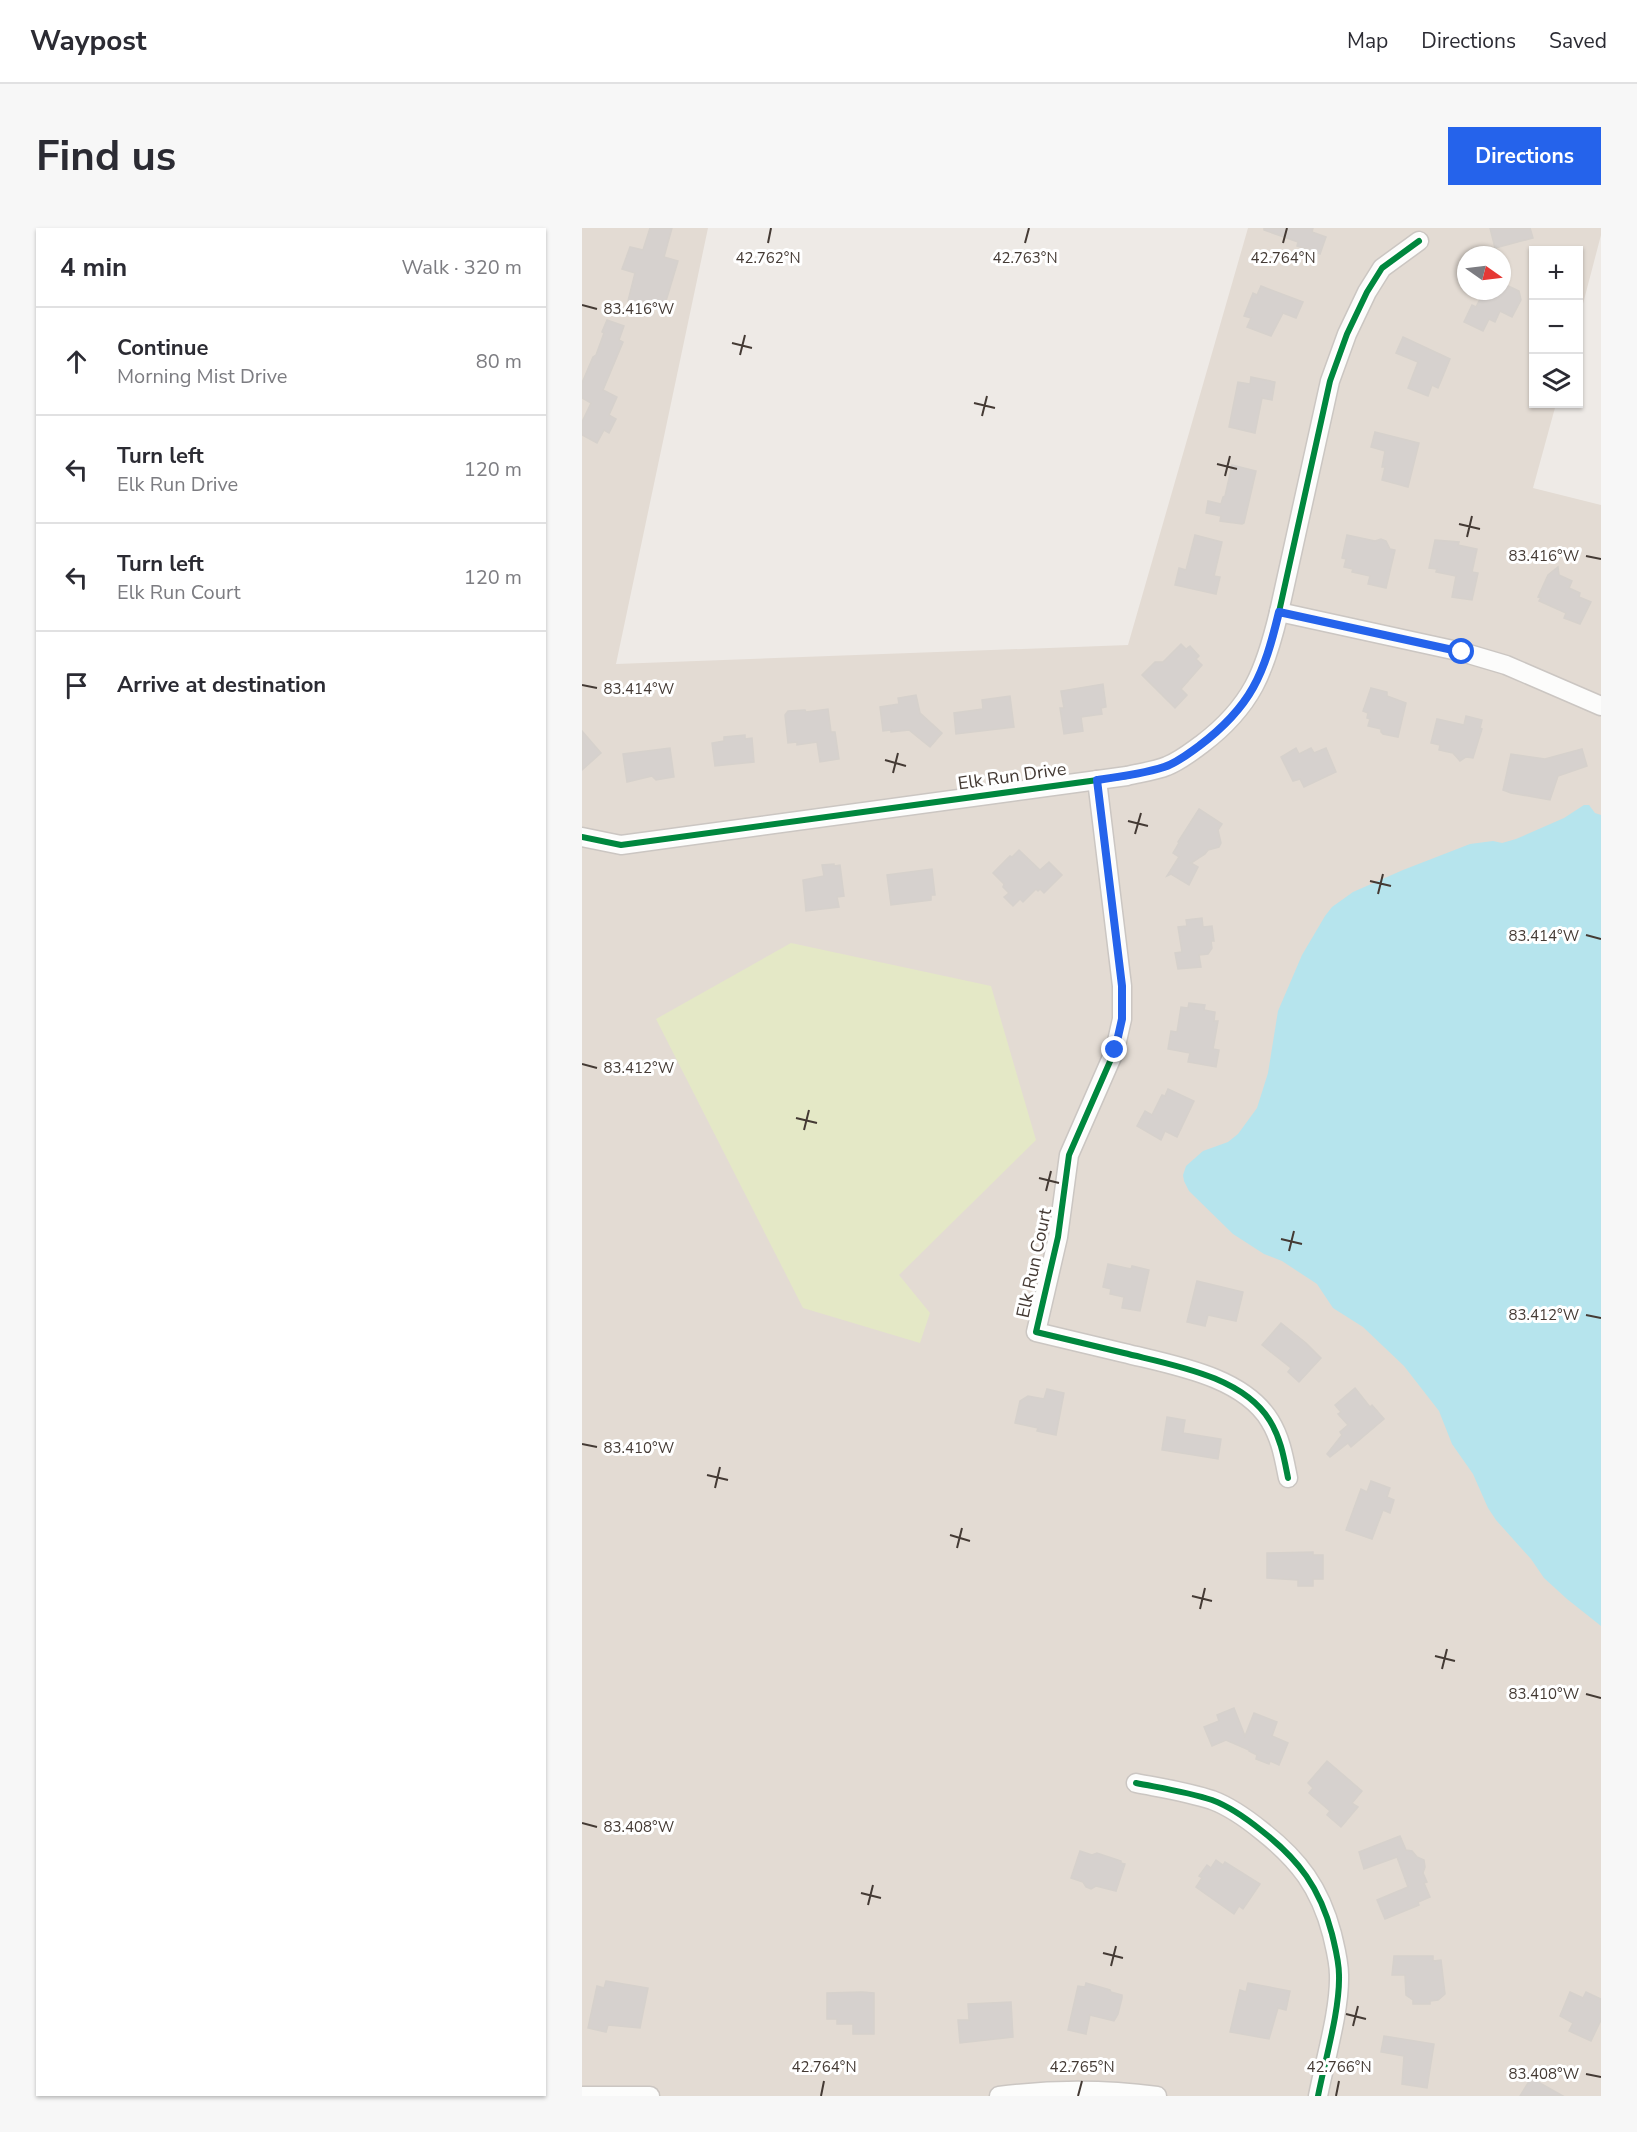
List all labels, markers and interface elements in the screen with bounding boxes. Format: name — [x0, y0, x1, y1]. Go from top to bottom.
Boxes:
text: Waypost — [30, 22, 147, 60]
text: Map — [1347, 27, 1388, 55]
text: Directions — [1421, 27, 1516, 55]
text: Saved — [1549, 27, 1607, 55]
button: Directions — [1448, 127, 1601, 185]
text: Find us — [36, 128, 176, 185]
north arrow — [1457, 246, 1511, 300]
map controls — [1529, 246, 1583, 408]
button: + — [1529, 246, 1583, 300]
text: 42.762°N — [735, 248, 801, 268]
text: 42.763°N — [992, 248, 1058, 268]
text: 42.764°N — [1250, 248, 1316, 268]
text: 4 min — [60, 250, 127, 285]
text: Walk · 320 m — [402, 254, 522, 281]
text: 83.416°W — [604, 299, 675, 319]
button: − — [1529, 300, 1583, 354]
text: Continue — [117, 333, 208, 363]
icon: ahead — [60, 345, 93, 378]
text: 80 m — [476, 348, 522, 375]
button: layers — [1529, 354, 1583, 408]
text: Morning Mist Drive — [117, 363, 287, 390]
text: Turn left — [117, 441, 204, 471]
icon: left — [60, 453, 93, 486]
text: 120 m — [464, 456, 522, 483]
text: Elk Run Drive — [117, 471, 238, 498]
text: 83.416°W — [1509, 546, 1580, 566]
text: Turn left — [117, 549, 204, 579]
icon: left — [60, 561, 93, 594]
text: 120 m — [464, 564, 522, 591]
text: Elk Run Court — [117, 579, 241, 606]
route start — [1448, 638, 1474, 664]
icon: arrive — [60, 669, 93, 702]
text: Arrive at destination — [117, 670, 326, 700]
text: 83.414°W — [604, 679, 675, 699]
street label: Elk Run Drive — [956, 757, 1068, 795]
text: 83.414°W — [1509, 926, 1580, 946]
route end — [1101, 1036, 1127, 1062]
text: 83.412°W — [604, 1058, 675, 1078]
street label: Elk Run Court — [1011, 1205, 1057, 1320]
text: 83.412°W — [1509, 1305, 1580, 1325]
text: 83.410°W — [604, 1438, 675, 1458]
text: 83.410°W — [1509, 1684, 1580, 1704]
text: 83.408°W — [604, 1817, 675, 1837]
text: 42.764°N — [791, 2057, 857, 2077]
text: 42.765°N — [1049, 2057, 1115, 2077]
text: 42.766°N — [1306, 2057, 1372, 2077]
text: 83.408°W — [1509, 2064, 1580, 2084]

